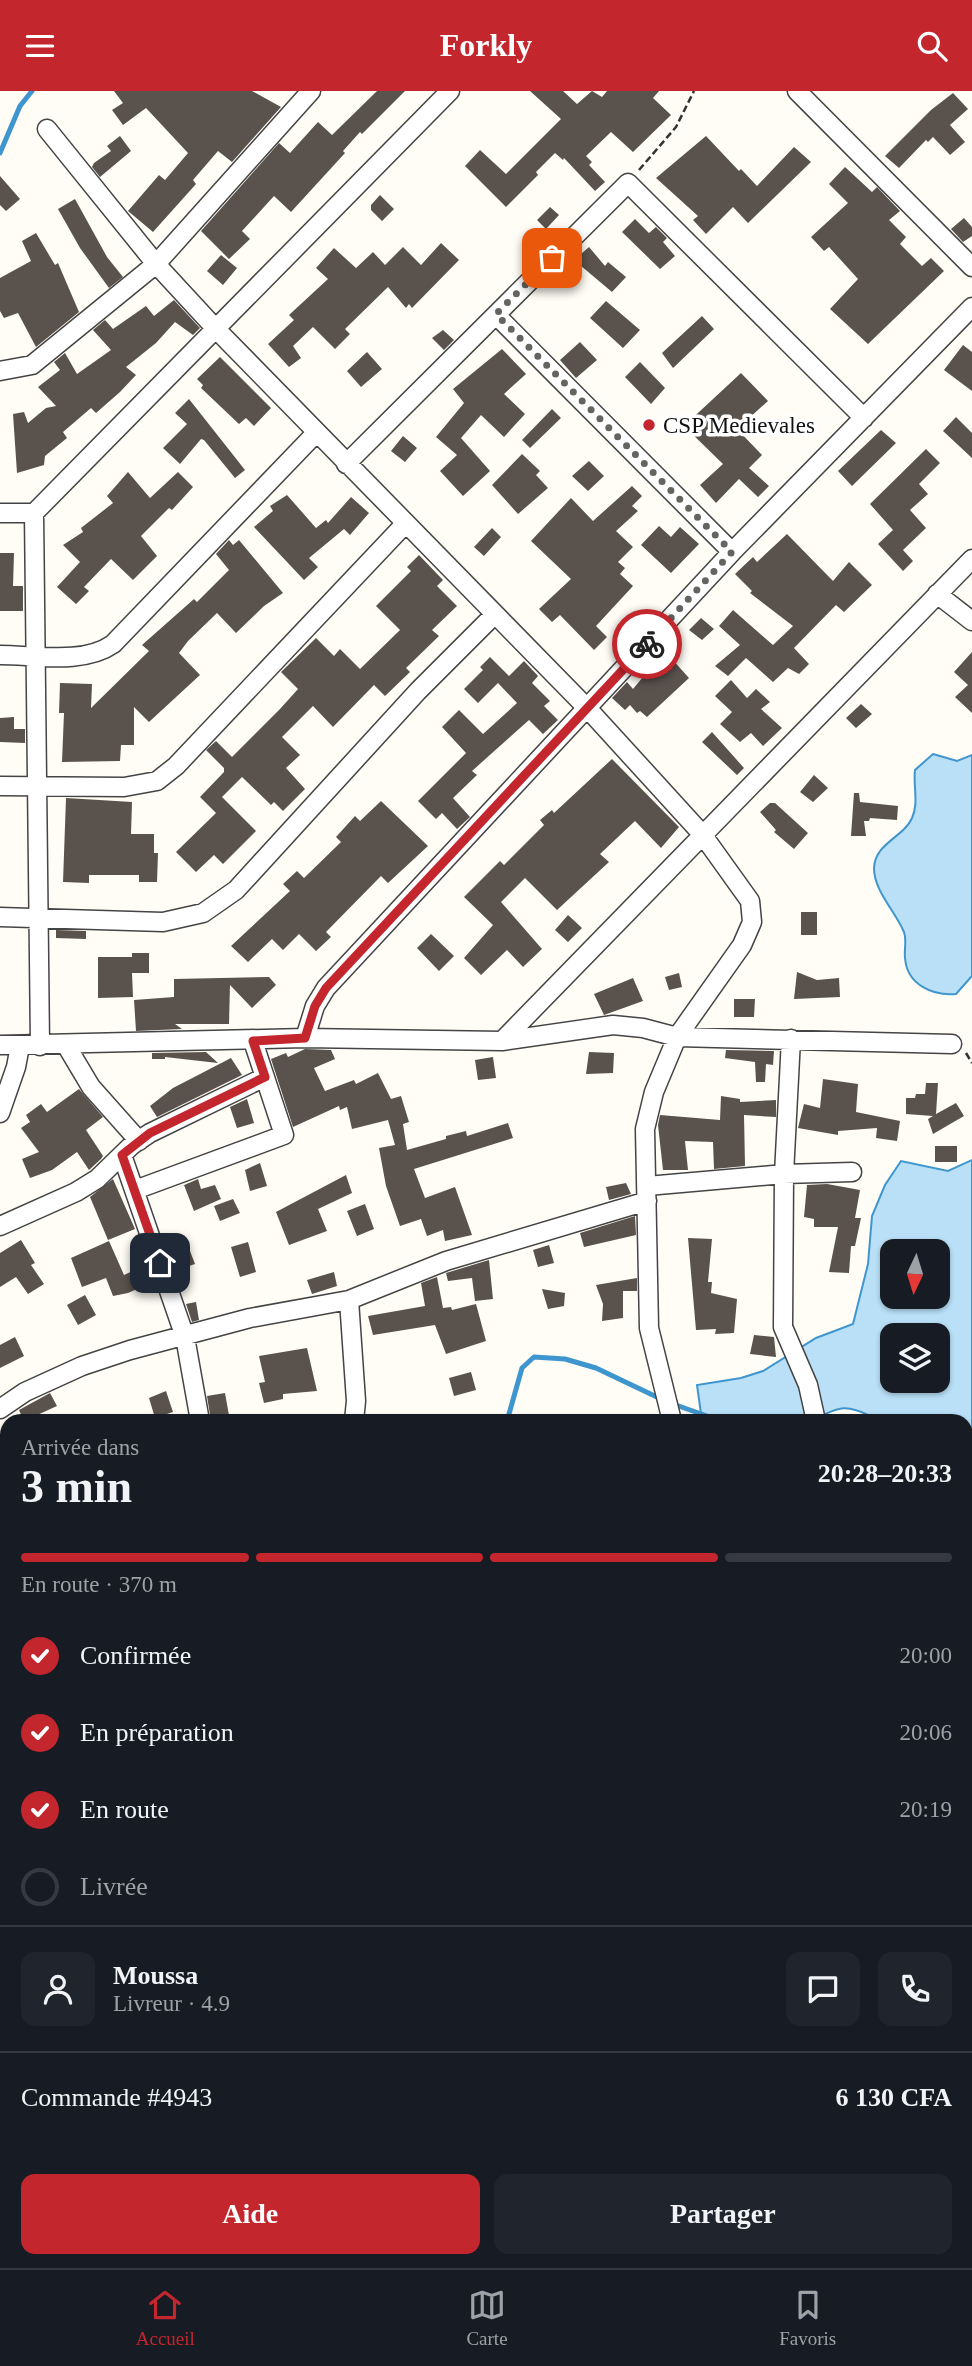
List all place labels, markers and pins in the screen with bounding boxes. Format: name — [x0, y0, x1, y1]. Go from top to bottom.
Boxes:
pin — [522, 228, 582, 288]
place label: CSP Medievales — [663, 413, 815, 438]
marker: CSP Medievales — [641, 417, 657, 433]
pin — [130, 1233, 190, 1293]

